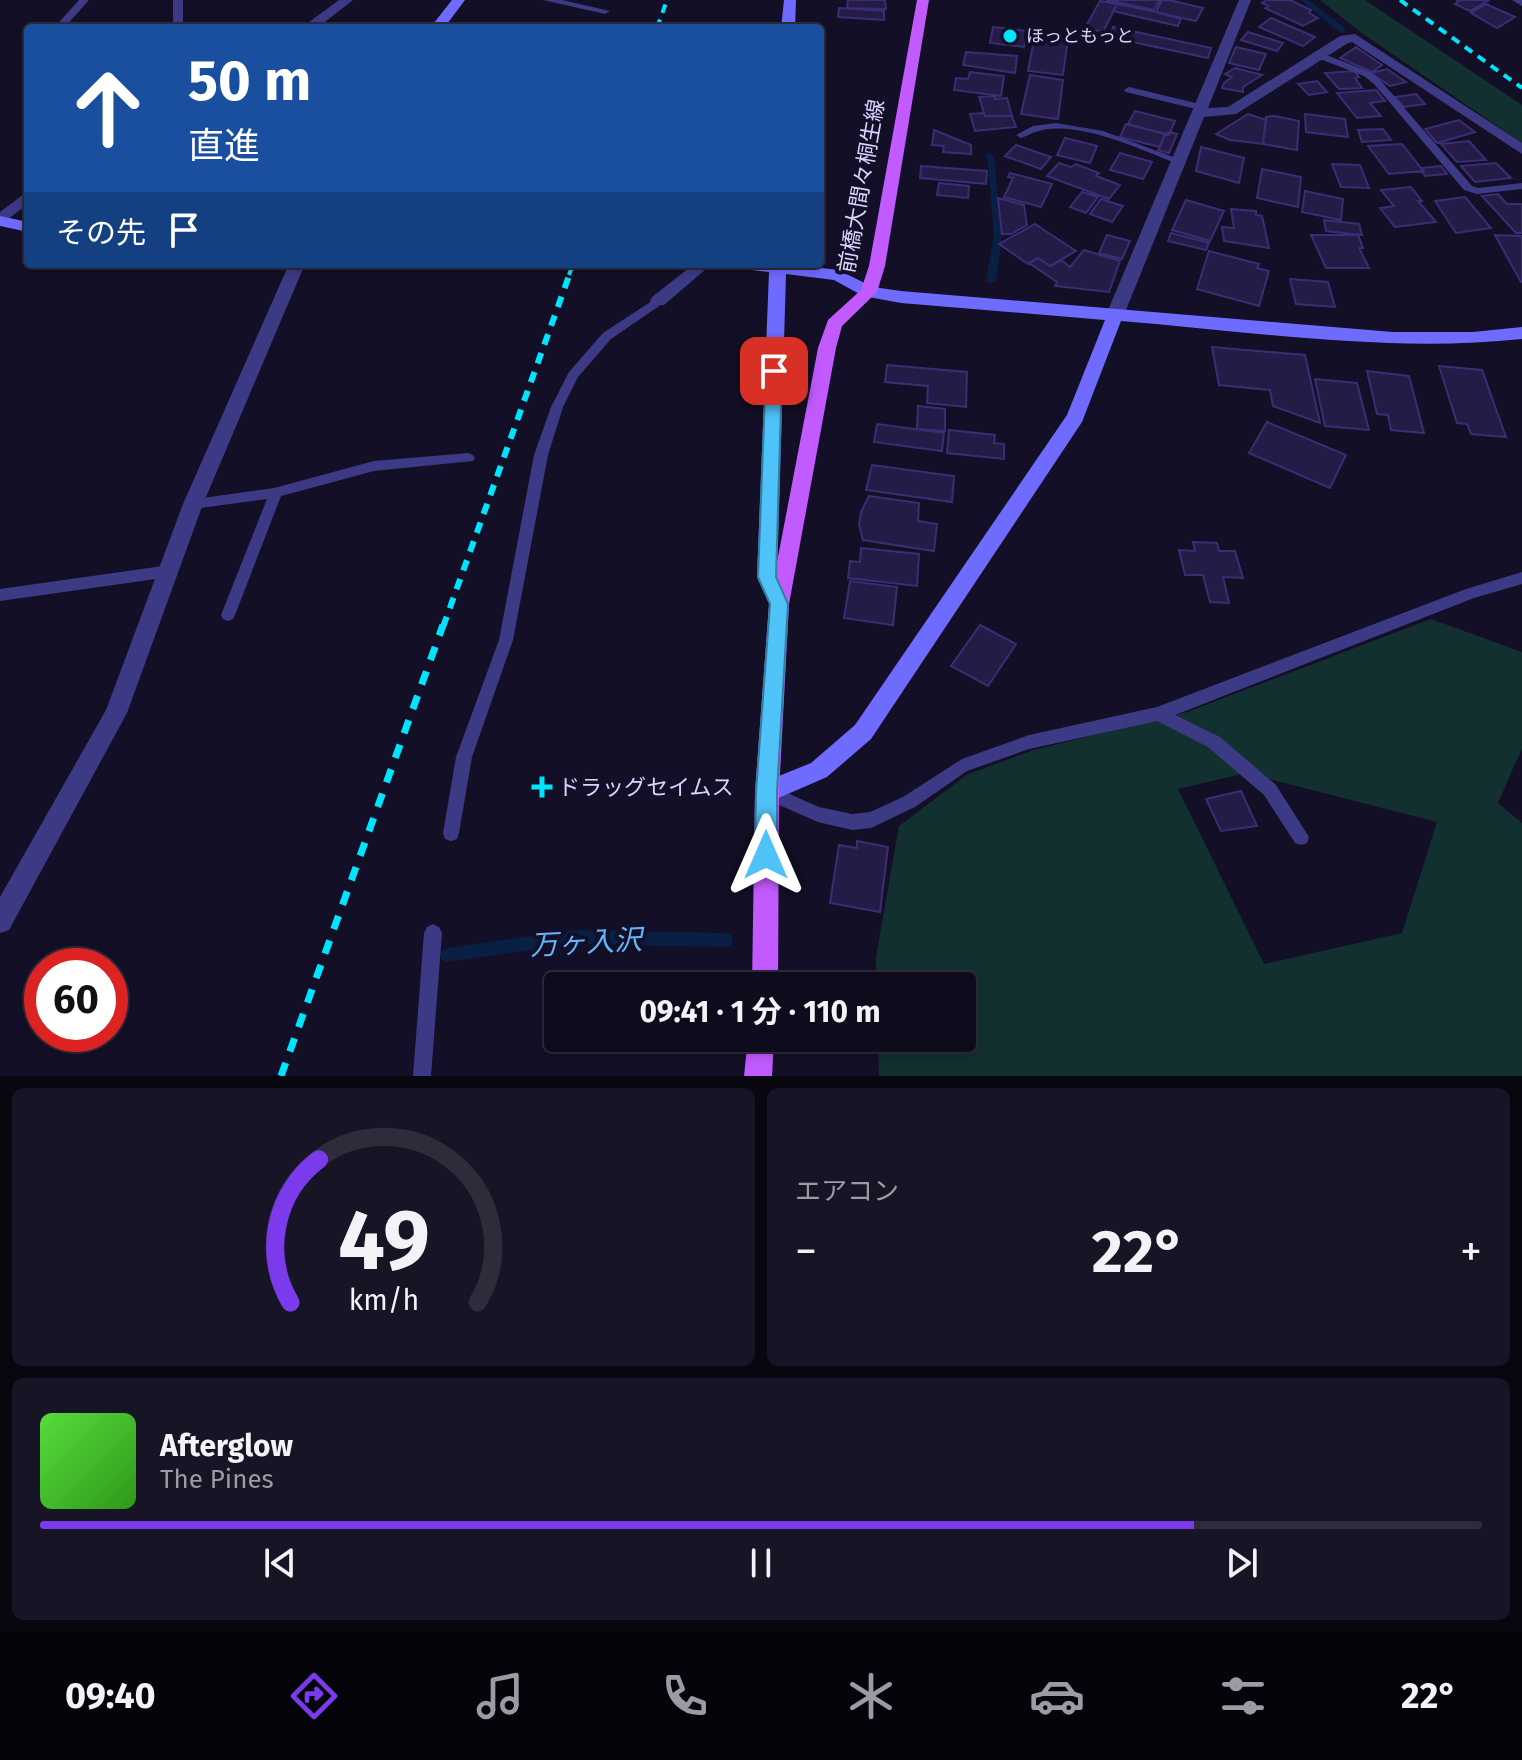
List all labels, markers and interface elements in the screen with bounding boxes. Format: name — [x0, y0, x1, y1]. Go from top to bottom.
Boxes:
place label: ほっともっと — [1026, 25, 1134, 47]
marker: ほっともっと — [1001, 27, 1019, 45]
text: 50 m — [188, 48, 311, 115]
icon: ahead — [56, 56, 160, 160]
street label: 前橋大間々桐生線 — [833, 97, 890, 275]
text: 直進 — [188, 124, 260, 168]
icon: arrive — [162, 208, 206, 252]
text: その先 — [56, 215, 146, 251]
pin — [740, 337, 808, 405]
icon: arrive — [752, 349, 796, 393]
place label: ドラッグセイムス — [558, 774, 734, 801]
marker: ドラッグセイムス — [533, 778, 551, 796]
position arrow — [724, 813, 808, 897]
water label: 万ヶ入沢 — [529, 923, 647, 962]
speed limit sign: 60 — [24, 948, 128, 1052]
text: 09:41 · 1 分 · 110 m — [640, 994, 881, 1030]
text: エアコン — [795, 1176, 899, 1207]
text: 49 — [338, 1191, 429, 1291]
text: 22° — [1092, 1216, 1185, 1288]
text: − — [795, 1225, 817, 1278]
text: + — [1460, 1225, 1482, 1278]
text: km/h — [348, 1283, 419, 1318]
text: Afterglow — [160, 1428, 293, 1464]
text: The Pines — [160, 1464, 274, 1495]
icon: previous — [258, 1541, 302, 1585]
icon: pause — [739, 1541, 783, 1585]
icon: next — [1220, 1541, 1264, 1585]
icon: directions — [286, 1668, 342, 1724]
icon: music — [472, 1668, 528, 1724]
icon: phone — [657, 1668, 713, 1724]
icon: climate — [843, 1668, 899, 1724]
icon: car — [1029, 1668, 1085, 1724]
icon: filters — [1215, 1668, 1271, 1724]
text: 09:40 — [65, 1674, 156, 1718]
text: 22° — [1401, 1674, 1457, 1718]

